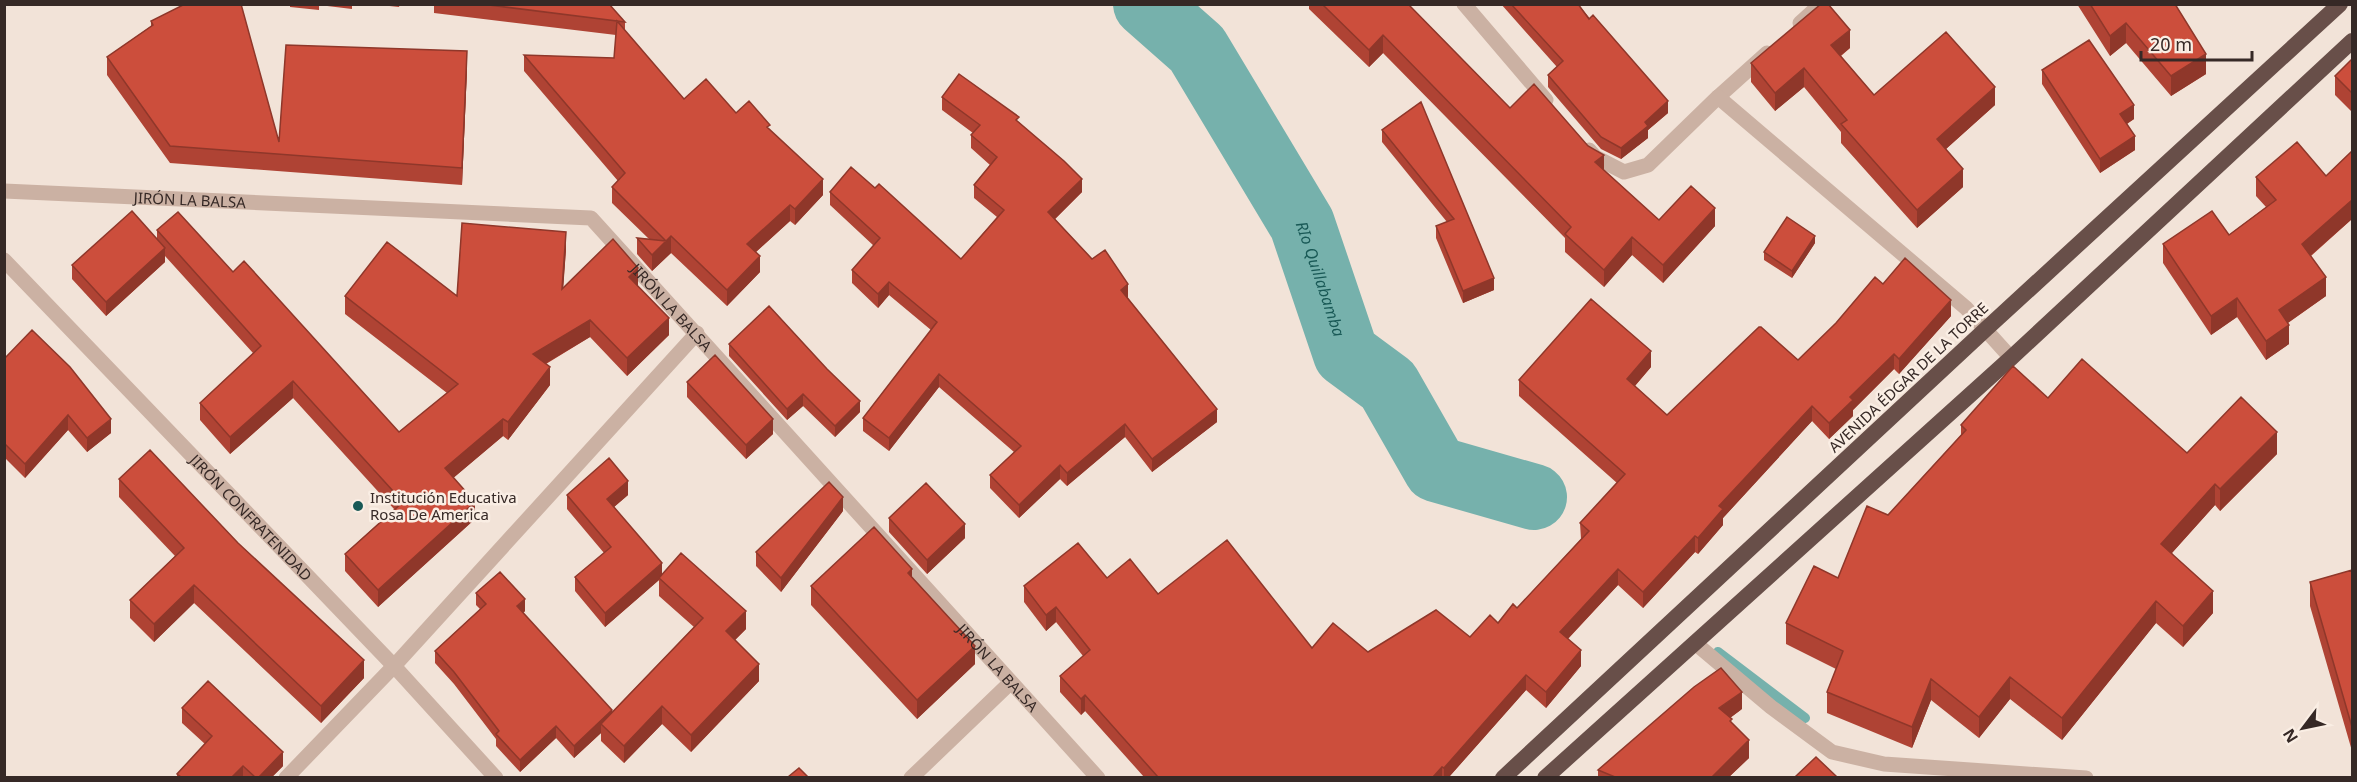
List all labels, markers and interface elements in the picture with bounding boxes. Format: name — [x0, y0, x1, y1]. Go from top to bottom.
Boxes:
scale bar — [2141, 24, 2252, 62]
text: 20 m — [2150, 32, 2192, 56]
street label: JIRÓN LA BALSA — [131, 187, 247, 212]
water label: RIo Quillabamba — [1291, 218, 1350, 339]
street label: JIRÓN LA BALSA — [625, 258, 717, 356]
street label: AVENIDA ÉDGAR DE LA TORRE — [1824, 298, 1992, 456]
street label: JIRÓN CONFRATENIDAD — [185, 449, 317, 585]
place label: Institución Educativa Rosa De America — [370, 487, 517, 524]
marker: Institución Educativa Rosa De America — [351, 499, 365, 513]
street label: JIRÓN LA BALSA — [952, 618, 1043, 716]
north arrow — [2273, 698, 2333, 758]
text: N — [2278, 725, 2303, 747]

